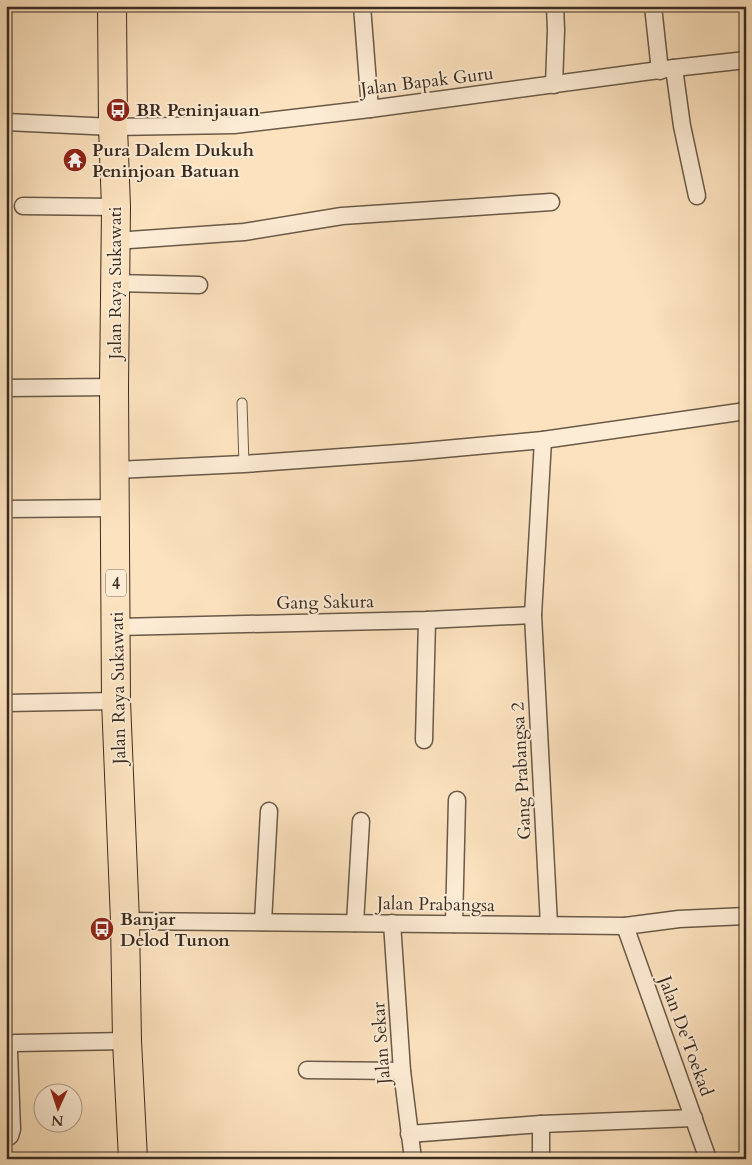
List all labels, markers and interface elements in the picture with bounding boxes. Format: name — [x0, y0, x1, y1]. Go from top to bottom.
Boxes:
street label: Jalan Bapak Guru — [356, 61, 495, 102]
bus stop icon: BR Peninjauan — [105, 97, 131, 123]
place label: BR Peninjauan — [136, 98, 260, 123]
place label: Pura Dalem Dukuh Peninjoan Batuan — [92, 138, 254, 184]
temple icon: Pura Dalem Dukuh Peninjoan Batuan — [62, 147, 88, 173]
street label: Jalan Raya Sukawati — [103, 207, 128, 362]
road number: 4 — [106, 570, 126, 596]
street label: Gang Sakura — [276, 589, 374, 616]
street label: Jalan Raya Sukawati — [105, 611, 132, 768]
street label: Gang Prabangsa 2 — [505, 702, 538, 840]
street label: Jalan Prabangsa — [374, 891, 495, 918]
place label: Banjar Delod Tunon — [120, 907, 230, 953]
bus stop icon: Banjar Delod Tunon — [89, 916, 115, 942]
street label: Jalan De'Toekad — [651, 970, 719, 1100]
street label: Jalan Sekar — [366, 1001, 397, 1088]
north arrow — [32, 1082, 82, 1132]
text: N — [51, 1111, 64, 1130]

